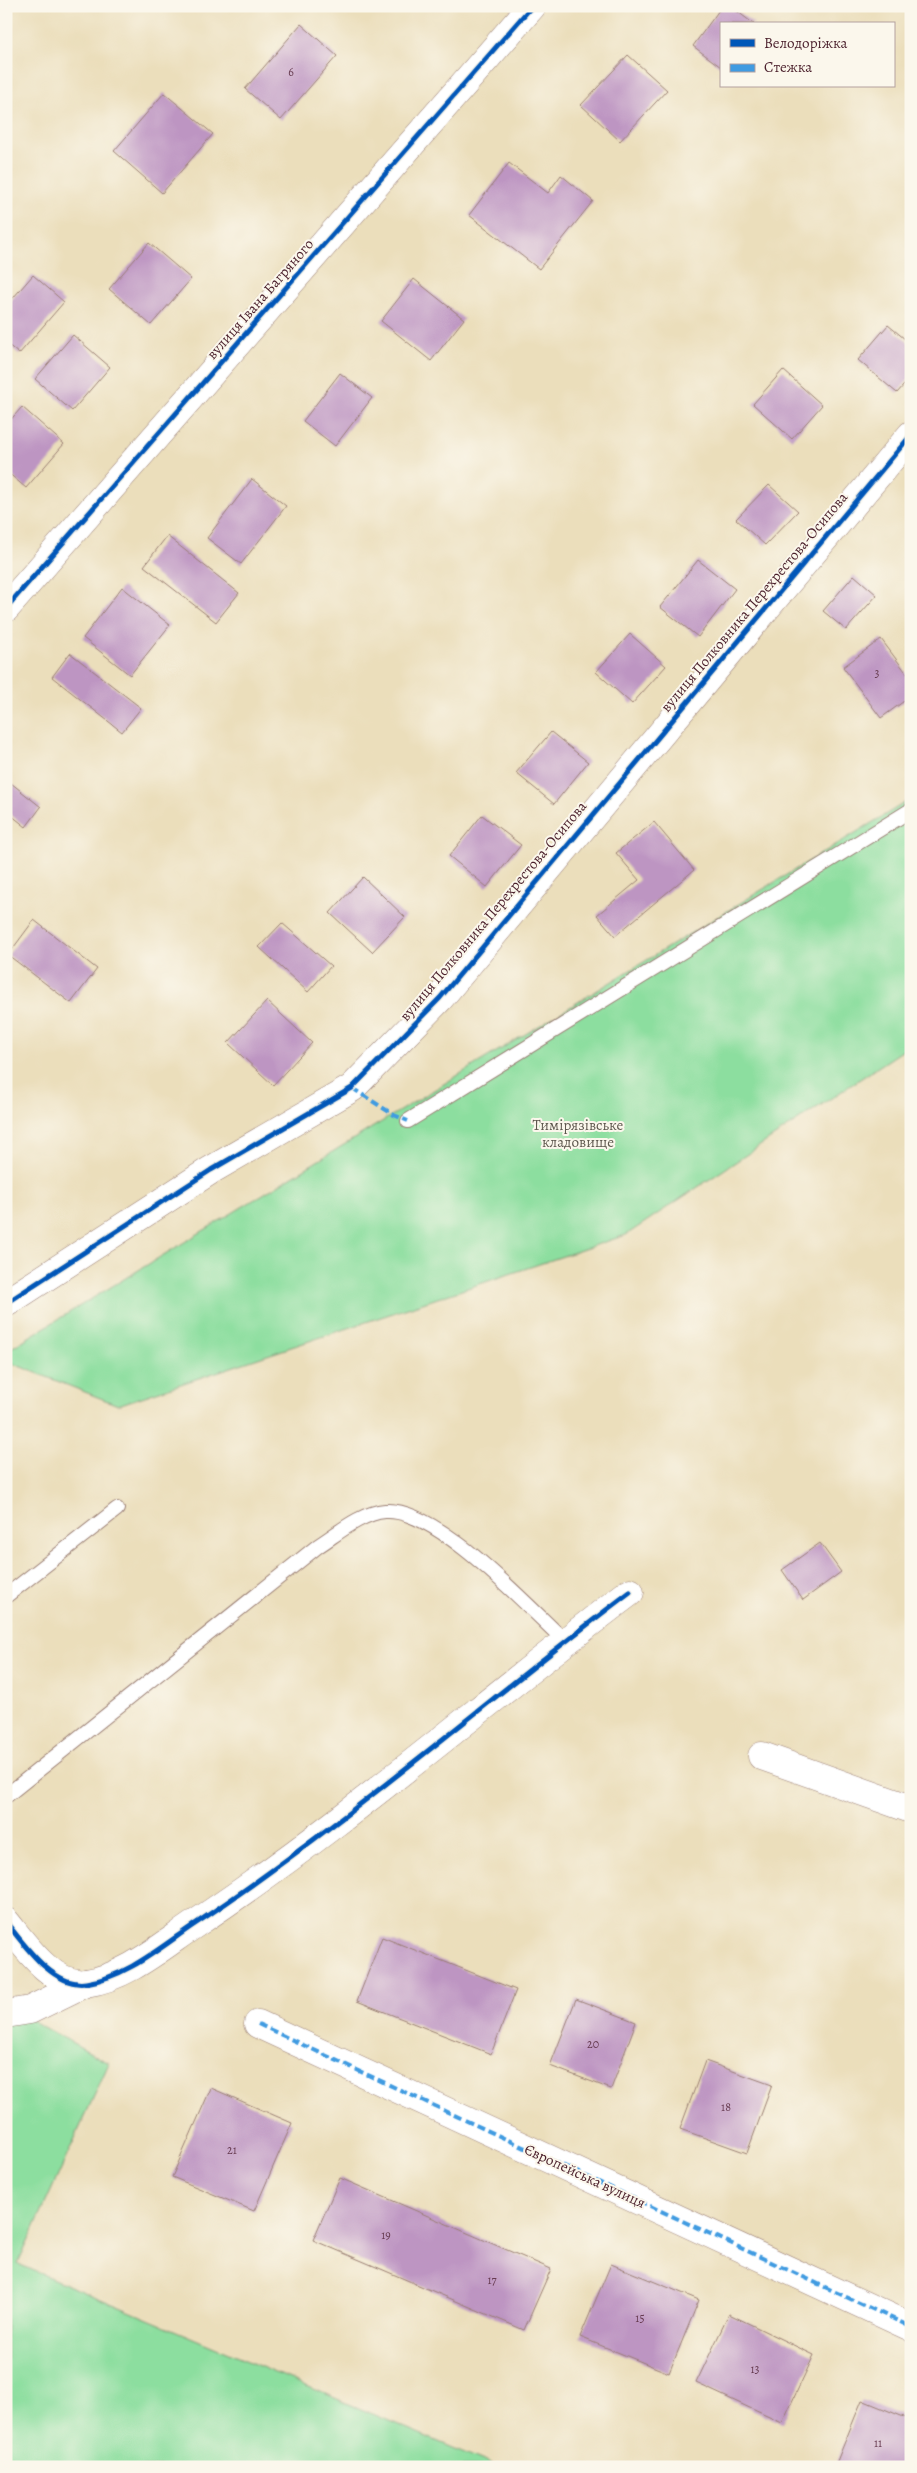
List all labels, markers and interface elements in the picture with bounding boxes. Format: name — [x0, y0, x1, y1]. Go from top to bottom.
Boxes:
legend — [720, 22, 894, 88]
text: Велодоріжка — [764, 33, 848, 53]
text: Стежка — [764, 57, 812, 77]
house number: 6 — [288, 64, 294, 80]
street label: вулиця Івана Багряного — [202, 234, 318, 364]
street label: вулиця Полковника Перехрестова-Осипова — [656, 488, 852, 716]
house number: 3 — [875, 665, 880, 681]
street label: вулиця Полковника Перехрестова-Осипова — [395, 797, 591, 1025]
park label: Тимірязівське кладовище — [533, 1115, 624, 1152]
house number: 20 — [587, 2036, 599, 2052]
house number: 18 — [721, 2099, 731, 2115]
street label: Європейська вулиця — [521, 2139, 649, 2213]
house number: 21 — [227, 2142, 237, 2158]
house number: 19 — [381, 2227, 391, 2243]
house number: 17 — [487, 2272, 498, 2288]
house number: 15 — [635, 2310, 645, 2326]
house number: 13 — [750, 2361, 760, 2377]
house number: 11 — [874, 2435, 882, 2451]

